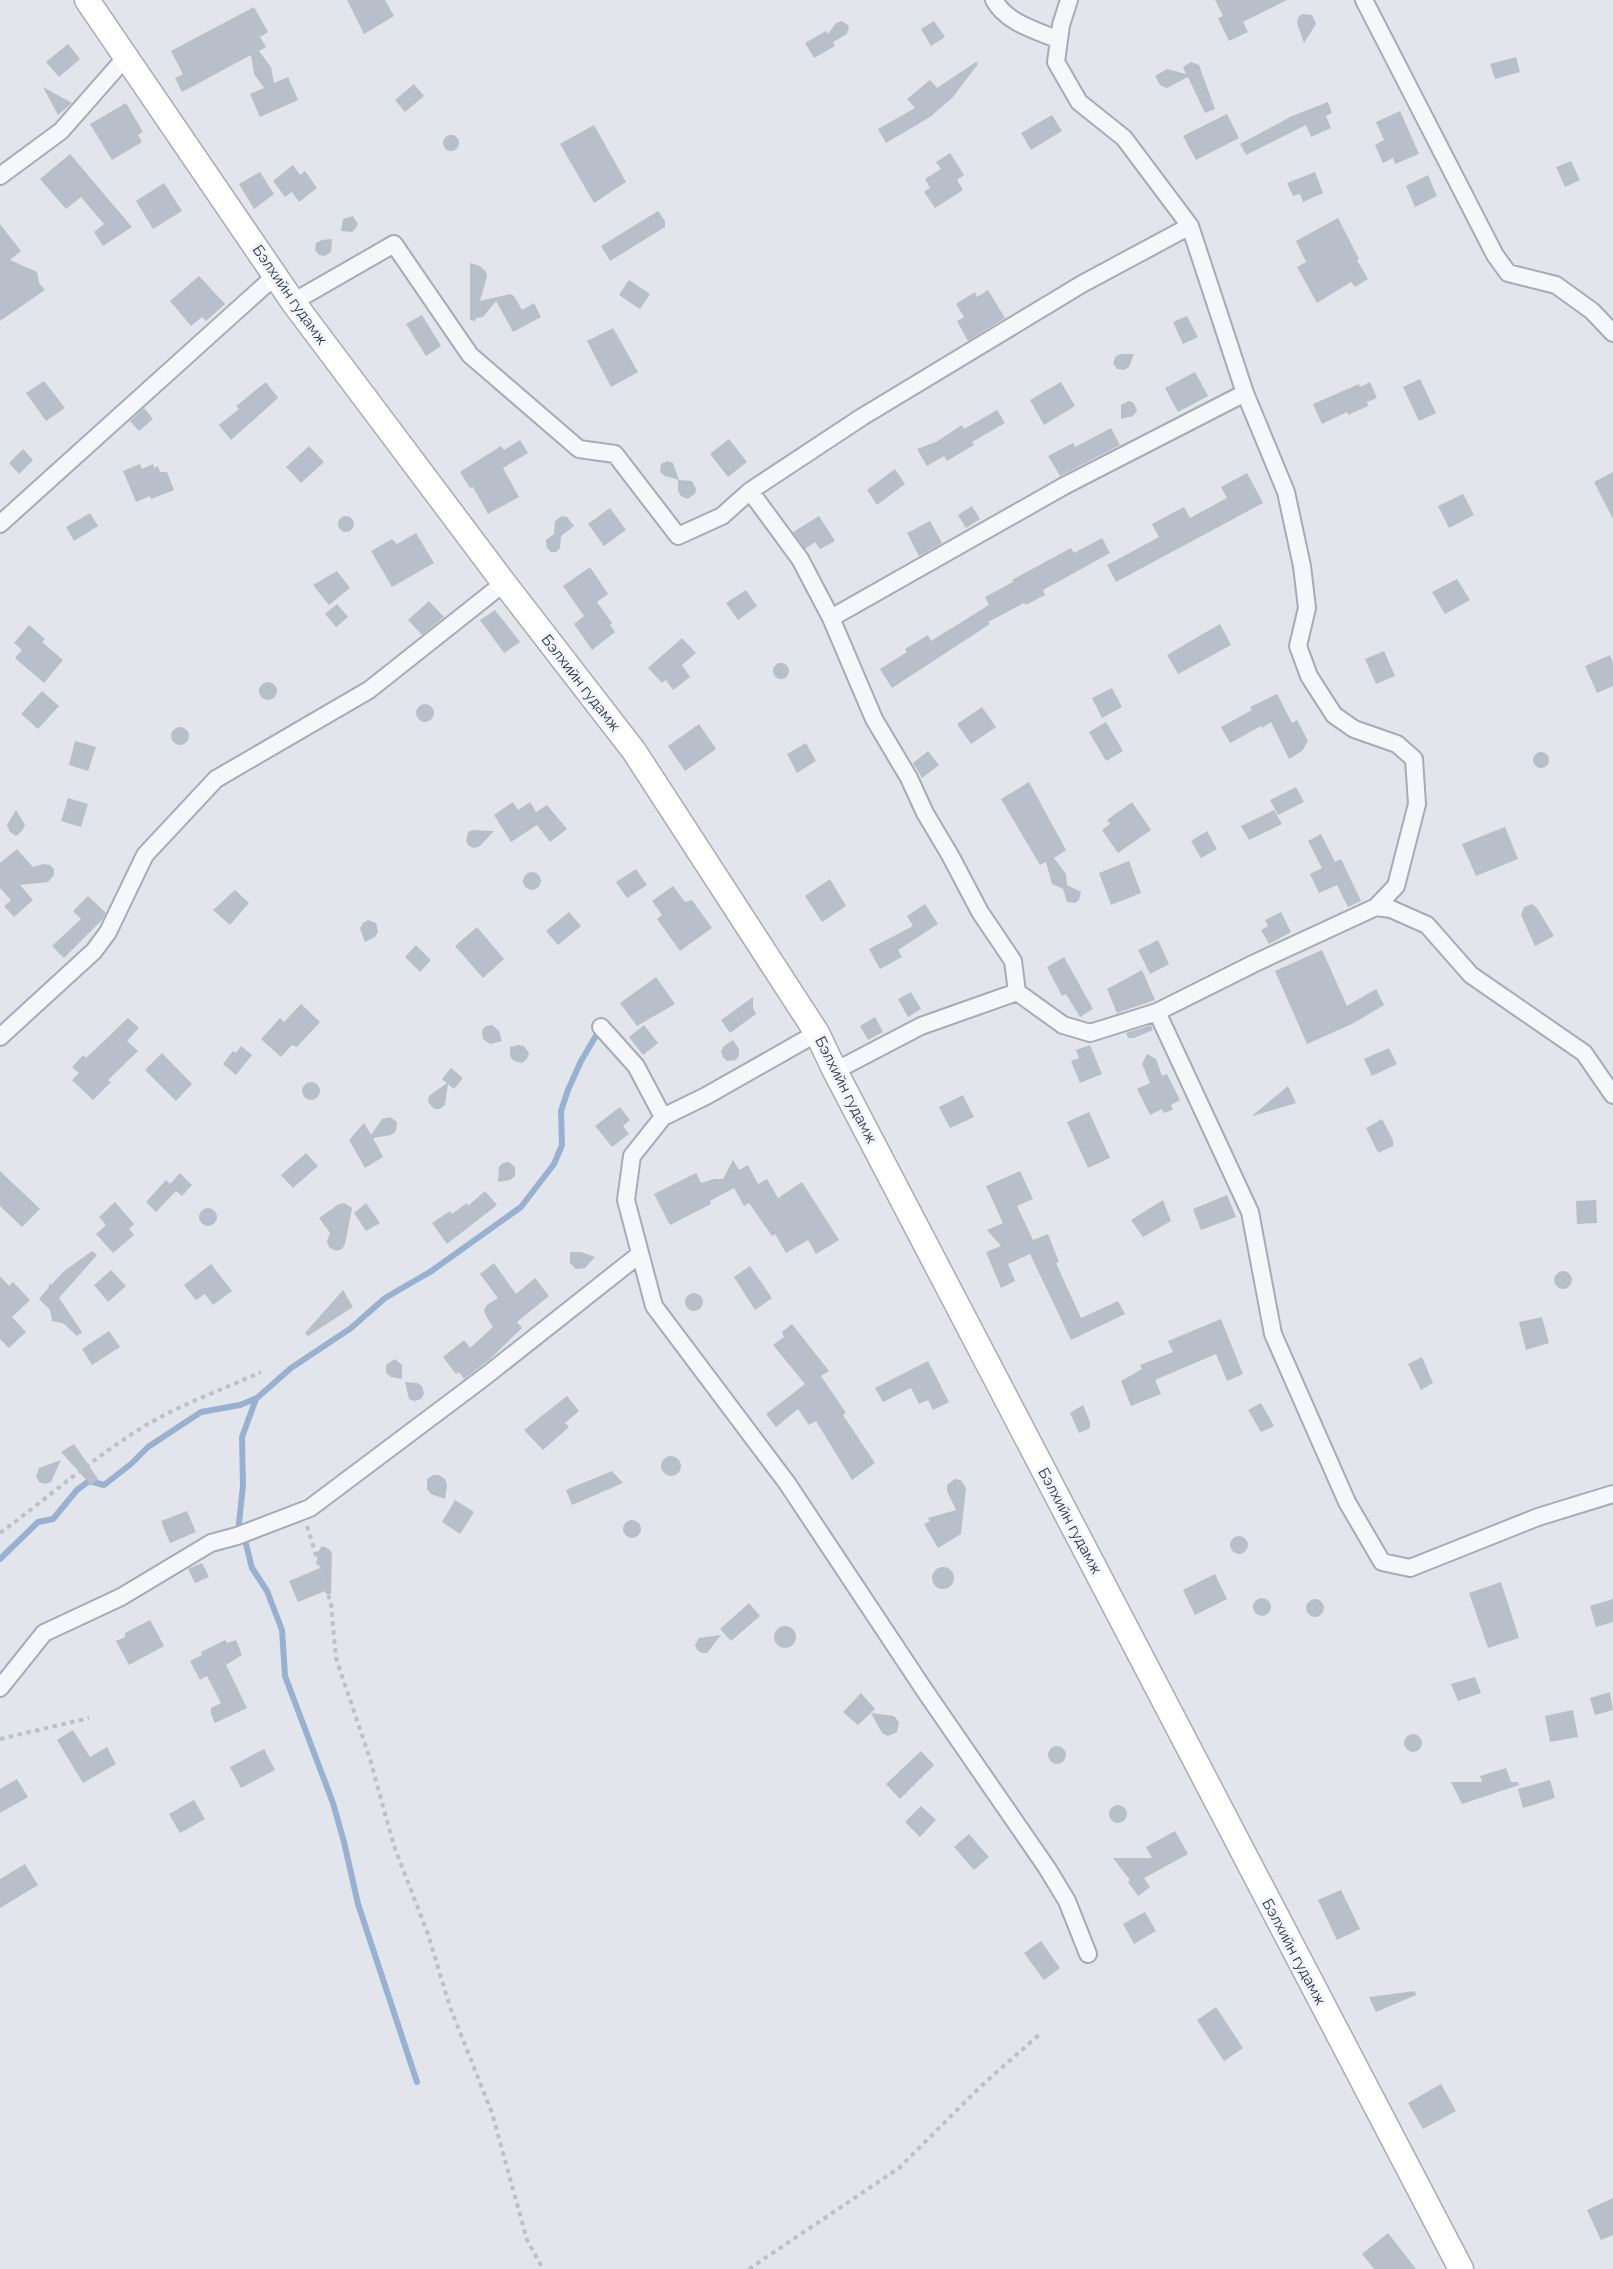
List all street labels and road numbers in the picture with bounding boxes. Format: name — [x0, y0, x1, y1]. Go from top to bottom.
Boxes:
street label: Бэлхийн гудамж — [249, 241, 331, 349]
street label: Бэлхийн гудамж — [538, 631, 625, 735]
street label: Бэлхийн гудамж — [811, 1033, 881, 1147]
street label: Бэлхийн гудамж — [1034, 1465, 1106, 1577]
street label: Бэлхийн гудамж — [1258, 1896, 1330, 2008]

